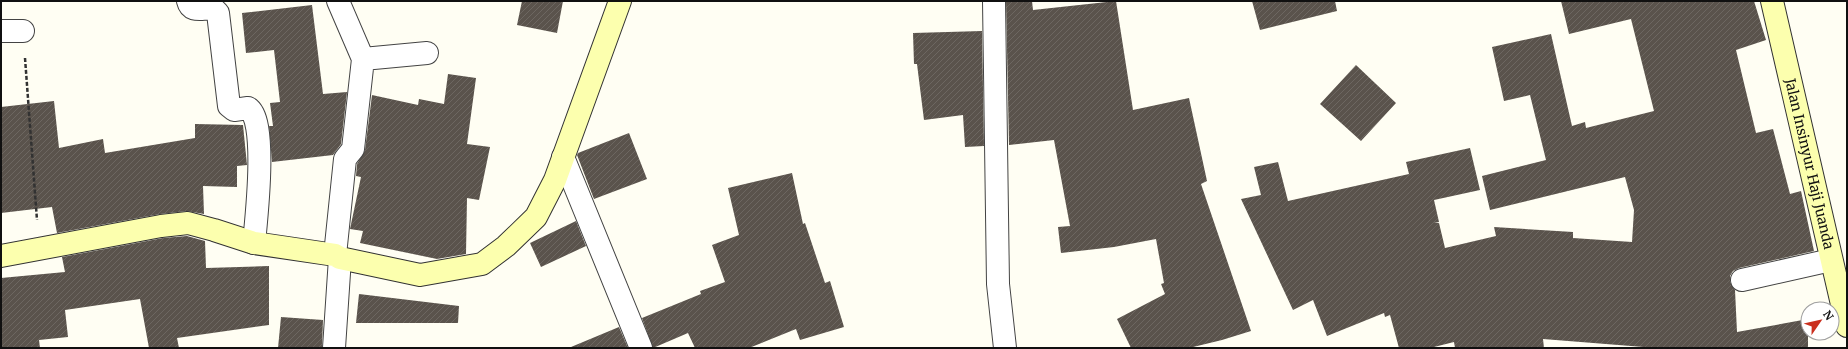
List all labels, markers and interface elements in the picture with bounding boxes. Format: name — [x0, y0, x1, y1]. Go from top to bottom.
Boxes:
street label: Jalan Insinyur Haji Juanda — [1781, 76, 1838, 251]
north arrow — [1800, 301, 1840, 341]
text: N — [1820, 308, 1837, 323]

